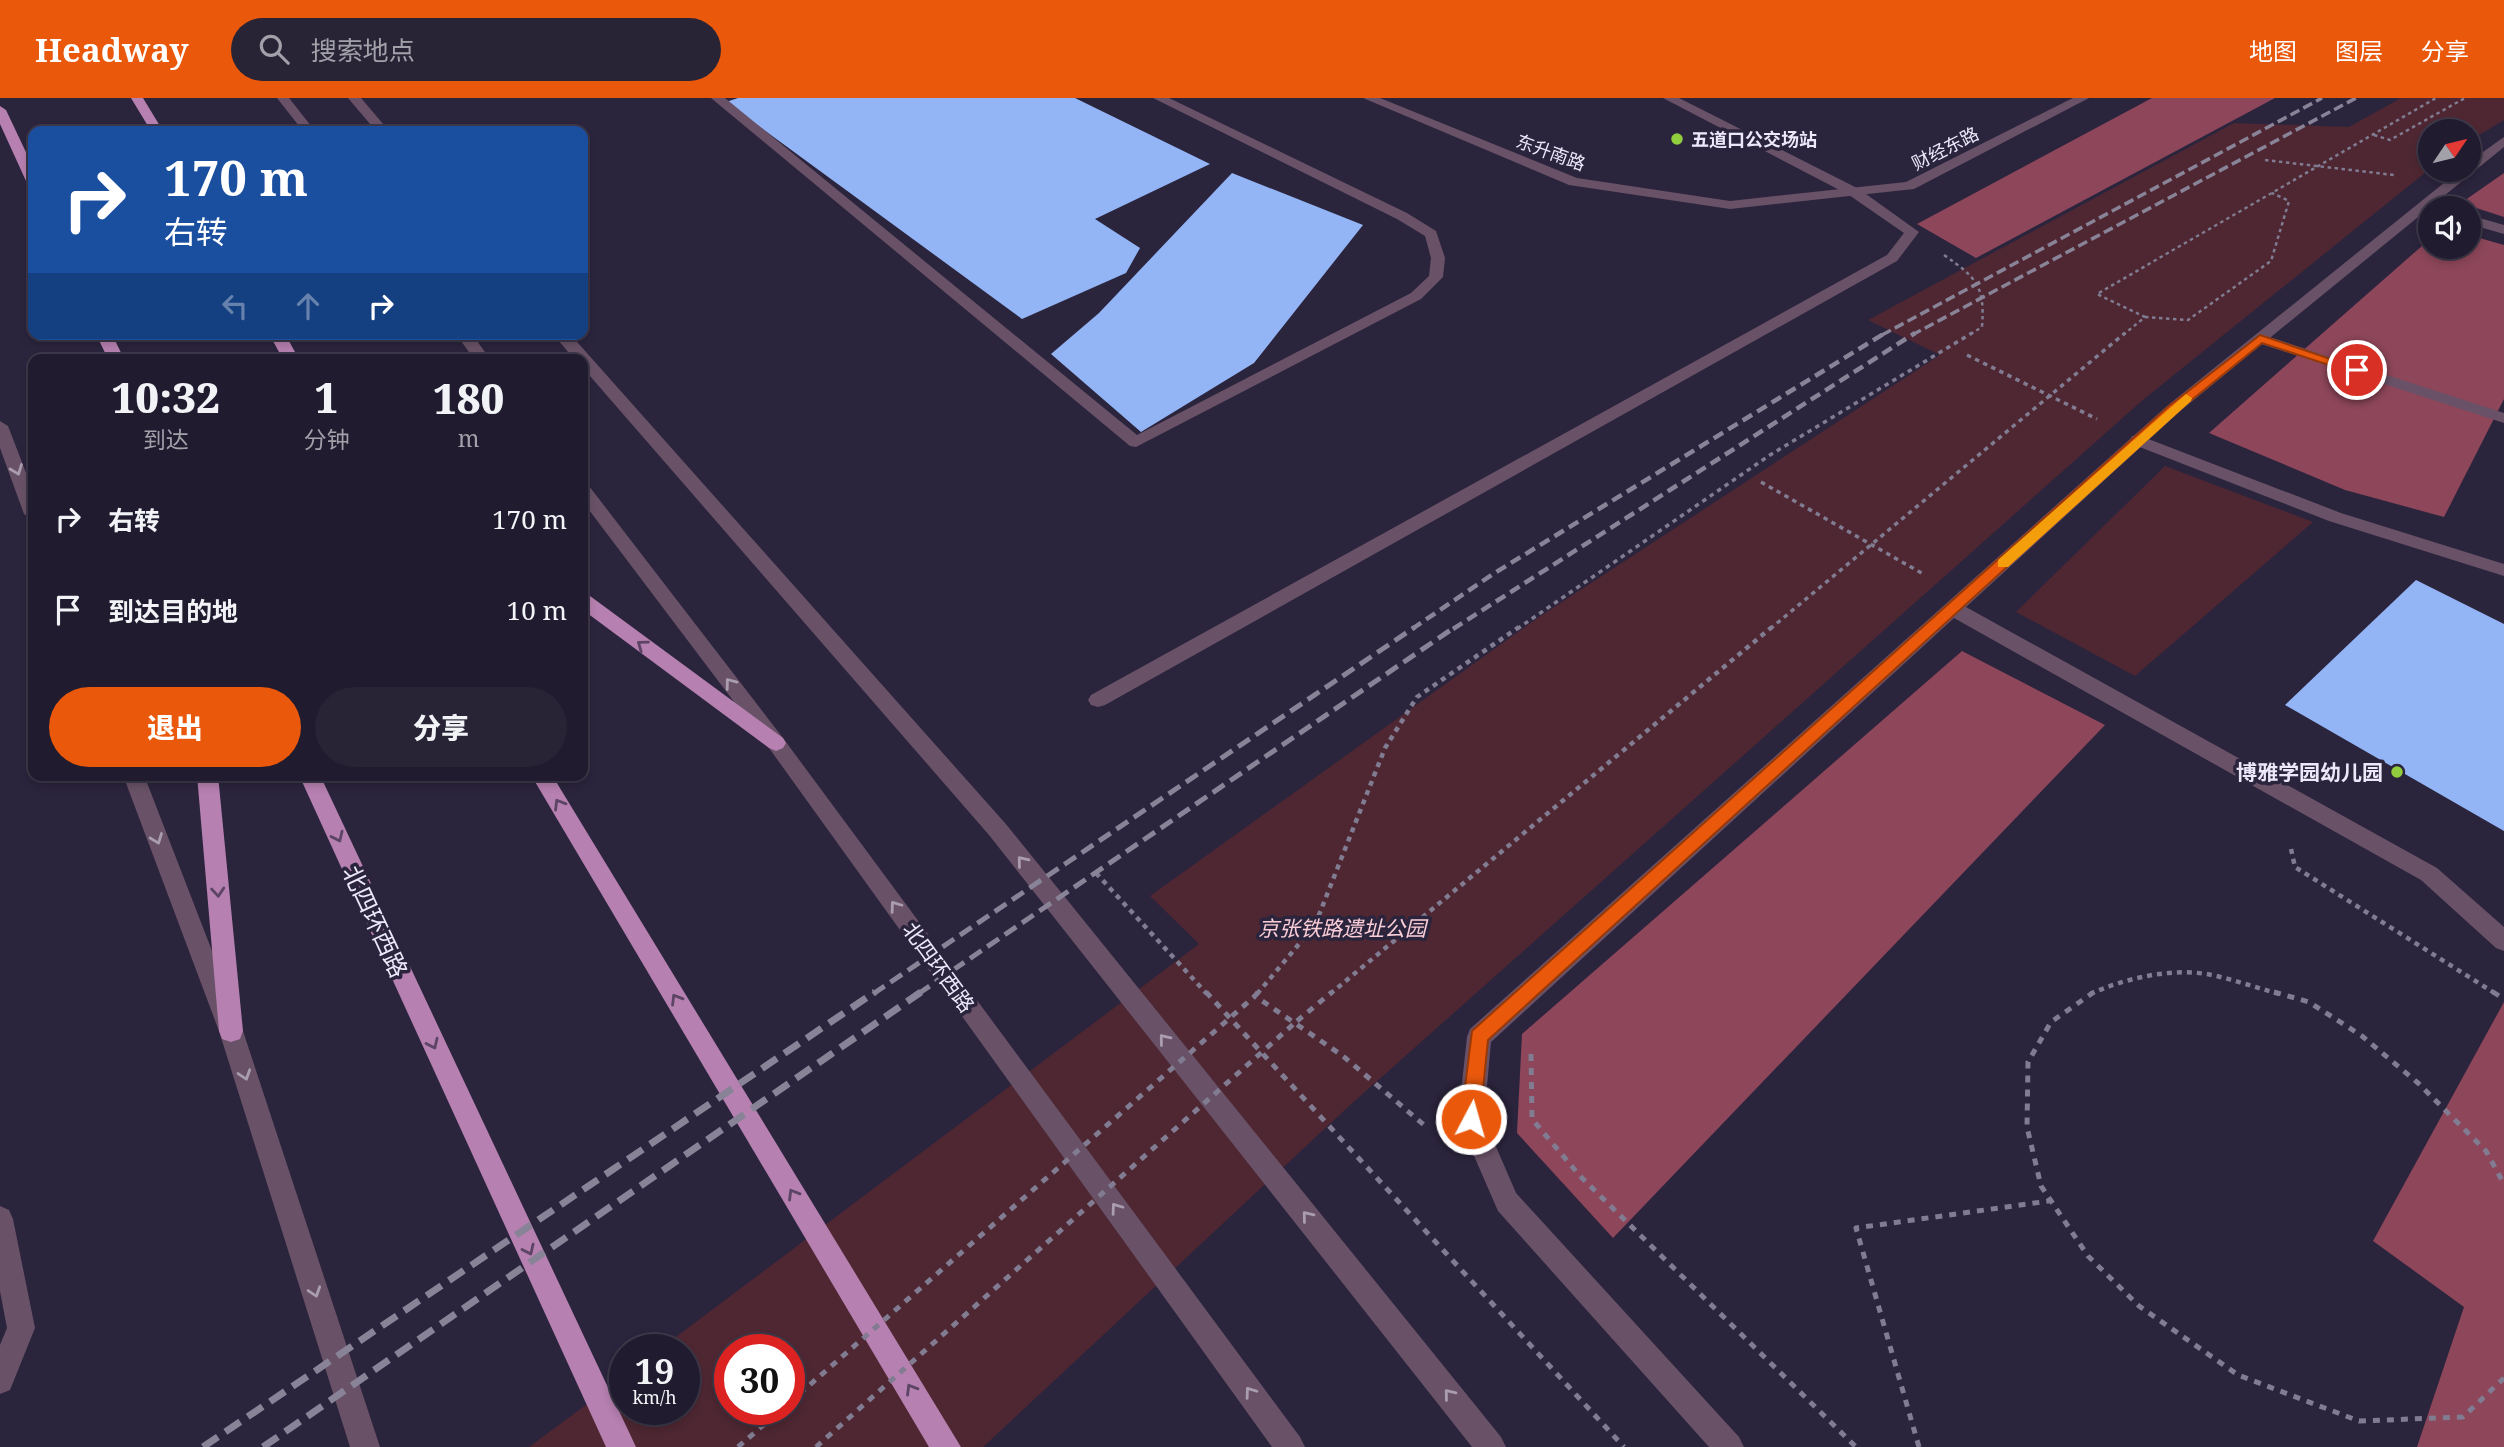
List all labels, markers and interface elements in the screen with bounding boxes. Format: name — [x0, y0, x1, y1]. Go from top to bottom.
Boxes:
search box — [231, 18, 721, 81]
text: Headway — [35, 27, 189, 72]
icon: search — [255, 30, 293, 68]
text: 搜索地点 — [311, 32, 415, 68]
text: 地图 — [2249, 34, 2297, 67]
text: 图层 — [2335, 34, 2383, 67]
text: 分享 — [2421, 34, 2469, 67]
north arrow — [2418, 119, 2482, 182]
map controls — [2418, 119, 2481, 259]
street label: 财经东路 — [1907, 121, 1983, 175]
place label: 五道口公交场站 — [1691, 127, 1817, 151]
street label: 东升南路 — [1513, 128, 1589, 176]
marker: 五道口公交场站 — [1669, 131, 1685, 147]
text: 170 m — [164, 144, 308, 210]
icon: right — [49, 154, 140, 245]
button: sound — [2418, 196, 2481, 259]
text: 右转 — [164, 210, 228, 253]
icon: left — [216, 287, 254, 325]
icon: ahead — [289, 287, 327, 325]
icon: right — [362, 287, 400, 325]
pin — [2327, 340, 2387, 400]
icon: arrive — [2338, 351, 2376, 389]
text: 10:32 — [112, 368, 220, 425]
text: 1 — [315, 368, 338, 425]
text: 180 — [433, 369, 504, 426]
text: m — [458, 422, 480, 454]
text: 到达 — [143, 423, 189, 455]
text: 分钟 — [303, 423, 349, 455]
one-way arrow — [8, 463, 22, 475]
icon: right — [49, 500, 87, 538]
text: 170 m — [492, 501, 567, 537]
text: 右转 — [108, 502, 160, 538]
icon: arrive — [49, 591, 87, 629]
text: 10 m — [507, 592, 567, 628]
text: 到达目的地 — [108, 593, 238, 629]
one-way arrow — [637, 640, 650, 653]
one-way arrow — [726, 679, 739, 691]
button: 退出 — [49, 687, 301, 767]
button: 分享 — [315, 687, 567, 767]
place label: 博雅学园幼儿园 — [2236, 758, 2383, 786]
marker: 博雅学园幼儿园 — [2389, 764, 2405, 780]
one-way arrow — [554, 798, 567, 811]
one-way arrow — [329, 830, 343, 842]
one-way arrow — [149, 832, 163, 844]
one-way arrow — [1018, 856, 1030, 869]
street label: 北四环西路 — [336, 860, 416, 982]
one-way arrow — [210, 887, 225, 898]
one-way arrow — [891, 901, 903, 914]
park label: 京张铁路遗址公园 — [1258, 914, 1429, 942]
street label: 北四环西路 — [897, 916, 981, 1018]
one-way arrow — [671, 993, 684, 1006]
one-way arrow — [1160, 1034, 1173, 1046]
one-way arrow — [425, 1036, 439, 1049]
one-way arrow — [237, 1069, 251, 1081]
position arrow — [1434, 1082, 1508, 1156]
one-way arrow — [789, 1188, 802, 1201]
one-way arrow — [1111, 1203, 1124, 1216]
one-way arrow — [1302, 1212, 1315, 1224]
one-way arrow — [521, 1243, 535, 1255]
one-way arrow — [306, 1285, 321, 1297]
speed limit sign: 30 — [714, 1334, 805, 1425]
text: 19 — [635, 1347, 674, 1394]
one-way arrow — [906, 1383, 919, 1396]
text: km/h — [632, 1385, 677, 1409]
one-way arrow — [1246, 1387, 1258, 1400]
one-way arrow — [1444, 1389, 1457, 1401]

